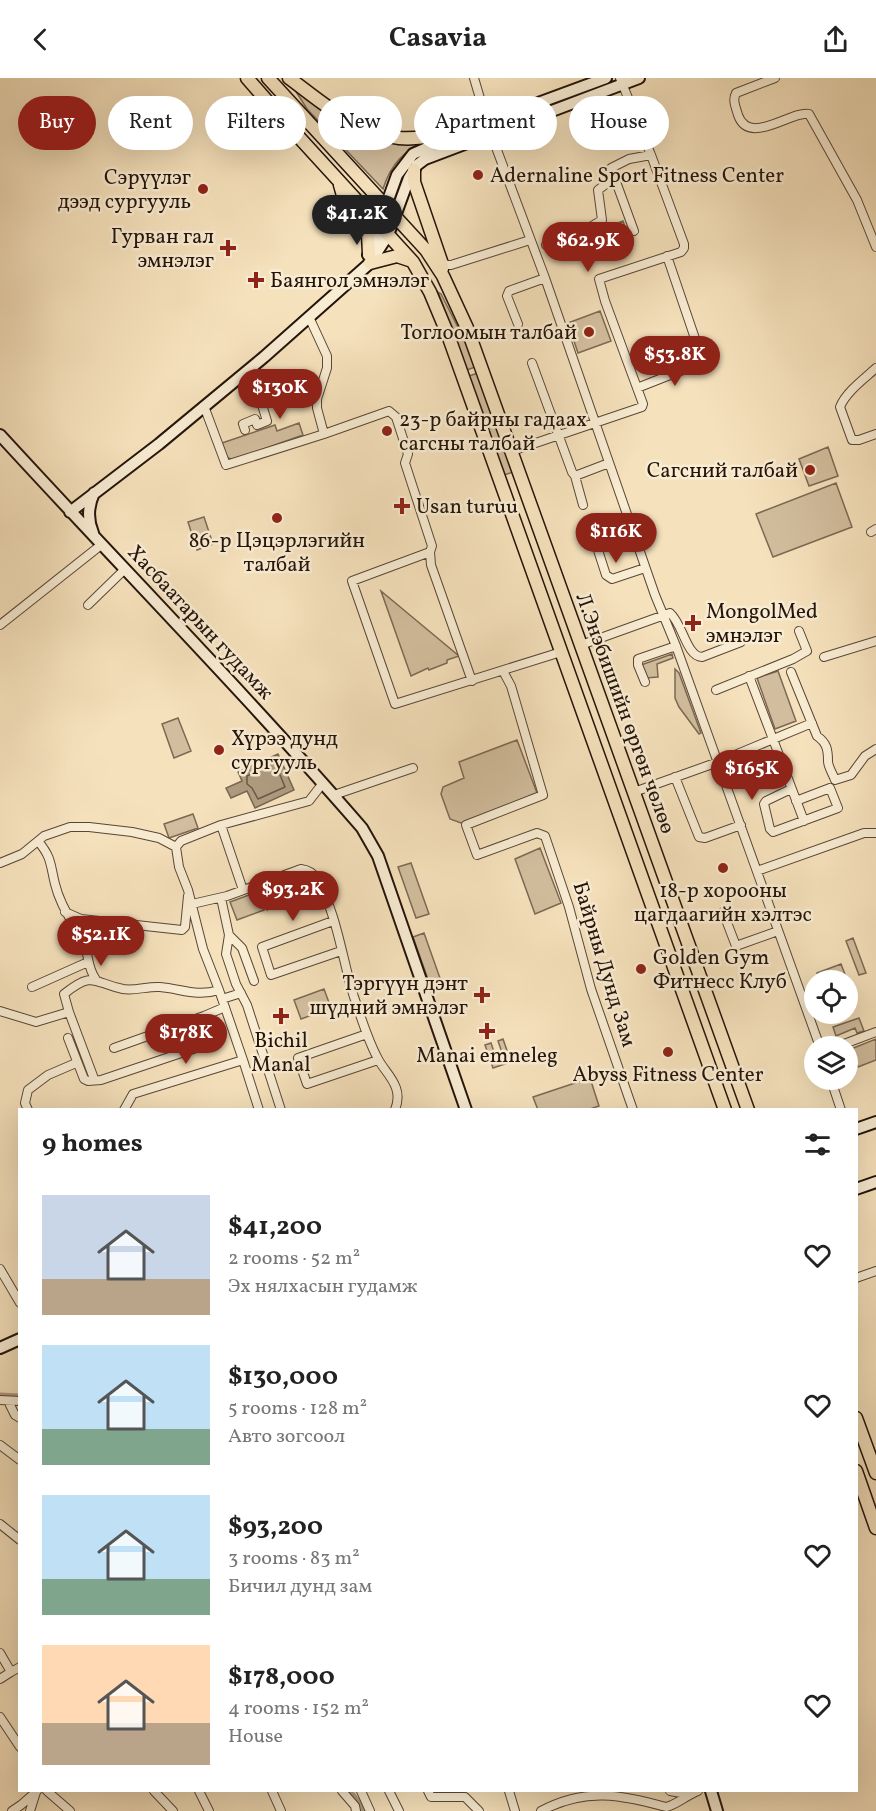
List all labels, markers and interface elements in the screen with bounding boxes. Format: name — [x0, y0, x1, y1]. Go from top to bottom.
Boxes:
text: Casavia — [389, 20, 487, 58]
icon: back — [24, 23, 57, 56]
icon: share — [819, 23, 852, 56]
chip: Buy — [18, 96, 96, 150]
chip: Rent — [108, 96, 193, 150]
chip: Filters — [205, 96, 306, 150]
chip: New — [318, 96, 402, 150]
chip: Apartment — [414, 96, 557, 150]
chip: House — [569, 96, 669, 150]
place label: Adernaline Sport Fitness Center — [490, 162, 784, 191]
place label: Сэрүүлэг дээд сургууль — [58, 164, 191, 217]
marker: Adernaline Sport Fitness Center — [471, 168, 485, 182]
marker: Сэрүүлэг дээд сургууль — [196, 182, 210, 196]
pin: $41.2K — [308, 195, 406, 246]
text: $41.2K — [326, 200, 388, 228]
pin: $62.9K — [539, 222, 637, 273]
place label: Гурван гал эмнэлэг — [111, 223, 214, 276]
text: $62.9K — [556, 227, 620, 255]
marker: Гурван гал эмнэлэг — [219, 239, 237, 257]
place label: Баянгол эмнэлэг — [270, 267, 429, 296]
marker: Баянгол эмнэлэг — [247, 271, 265, 289]
place label: Тоглоомын талбай — [400, 319, 577, 348]
marker: Тоглоомын талбай — [582, 325, 596, 339]
pin: $53.8K — [626, 336, 724, 387]
text: $53.8K — [644, 341, 706, 369]
pin: $130K — [238, 369, 322, 420]
text: $130K — [252, 374, 308, 402]
place label: 23-р байрны гадаах сагсны талбай — [399, 406, 587, 459]
marker: 23-р байрны гадаах сагсны талбай — [380, 424, 394, 438]
place label: Сагсний талбай — [647, 457, 798, 486]
marker: Сагсний талбай — [803, 463, 817, 477]
place label: Usan turuu — [416, 493, 518, 522]
marker: Usan turuu — [393, 497, 411, 515]
marker: 86-р Цэцэрлэгийн талбай — [270, 511, 284, 525]
pin: $116K — [574, 513, 658, 564]
text: $116K — [590, 518, 642, 546]
place label: 86-р Цэцэрлэгийн талбай — [189, 527, 365, 580]
street label: Хасбаатарын гудамж — [120, 539, 280, 707]
street label: Л.Энэбишийн өргөн чөлөө — [567, 589, 682, 838]
place label: MongolMed эмнэлэг — [706, 598, 818, 651]
marker: MongolMed эмнэлэг — [684, 614, 702, 632]
place label: Хүрээ дунд сургууль — [231, 725, 338, 778]
marker: Хүрээ дунд сургууль — [212, 743, 226, 757]
pin: $165K — [710, 750, 794, 801]
text: $165K — [725, 755, 779, 783]
marker: 18-р хорооны цагдаагийн хэлтэс — [716, 861, 730, 875]
pin: $93.2K — [244, 871, 342, 922]
text: $93.2K — [262, 876, 324, 904]
place label: 18-р хорооны цагдаагийн хэлтэс — [634, 877, 812, 930]
street label: Байрны Дунд Зам — [565, 878, 643, 1051]
pin: $52.1K — [52, 916, 150, 967]
text: $52.1K — [71, 921, 131, 949]
place label: Golden Gym Фитнесс Клуб — [653, 944, 787, 997]
marker: Golden Gym Фитнесс Клуб — [634, 962, 648, 976]
place label: Тэргүүн дэнт шүдний эмнэлэг — [310, 970, 468, 1023]
map controls — [804, 970, 858, 1090]
button: locate — [804, 970, 858, 1024]
marker: Тэргүүн дэнт шүдний эмнэлэг — [473, 986, 491, 1004]
marker: Bichil Manal — [272, 1007, 290, 1025]
pin: $178K — [144, 1014, 228, 1065]
text: $178K — [159, 1019, 213, 1047]
marker: Manai emneleg — [478, 1022, 496, 1040]
place label: Bichil Manal — [251, 1027, 311, 1080]
button: layers — [804, 1036, 858, 1090]
place label: Manai emneleg — [416, 1042, 558, 1071]
marker: Abyss Fitness Center — [661, 1045, 675, 1059]
place label: Abyss Fitness Center — [572, 1061, 764, 1090]
text: 9 homes — [42, 1126, 143, 1162]
icon: filters — [801, 1128, 834, 1161]
text: $41,200 — [228, 1209, 322, 1245]
icon: home — [90, 1219, 162, 1291]
icon: heart — [801, 1239, 834, 1272]
text: 2 rooms · 52 m² — [228, 1245, 360, 1273]
text: Эх нялхасын гудамж — [228, 1273, 418, 1301]
text: $130,000 — [228, 1359, 338, 1395]
icon: home — [90, 1369, 162, 1441]
icon: heart — [801, 1389, 834, 1422]
text: 5 rooms · 128 m² — [228, 1395, 367, 1423]
text: Авто зогсоол — [228, 1423, 345, 1451]
text: $93,200 — [228, 1509, 323, 1545]
icon: home — [90, 1519, 162, 1591]
icon: heart — [801, 1539, 834, 1572]
text: 3 rooms · 83 m² — [228, 1545, 360, 1573]
text: Бичил дунд зам — [228, 1573, 372, 1601]
text: $178,000 — [228, 1659, 335, 1695]
icon: home — [90, 1669, 162, 1741]
icon: heart — [801, 1689, 834, 1722]
text: 4 rooms · 152 m² — [228, 1695, 369, 1723]
text: House — [228, 1723, 283, 1751]

